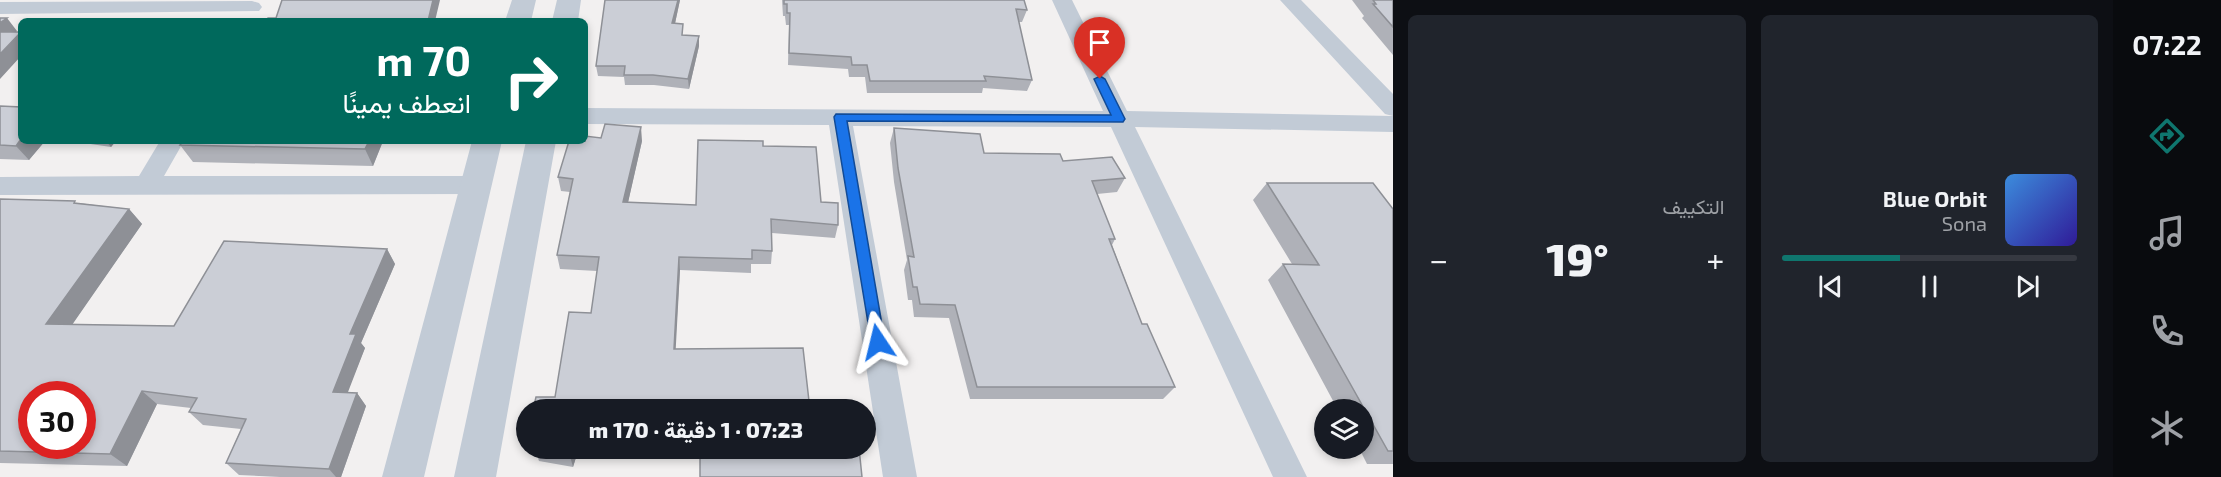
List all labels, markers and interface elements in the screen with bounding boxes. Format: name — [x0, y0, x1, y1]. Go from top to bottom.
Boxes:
pin — [1074, 17, 1125, 79]
icon: arrive — [1083, 26, 1116, 59]
text: 07:22 — [2132, 28, 2202, 60]
text: 70 m — [376, 34, 471, 84]
icon: right — [492, 42, 570, 120]
text: انعطف يمينًا — [342, 86, 471, 118]
icon: directions — [2146, 115, 2188, 157]
text: Blue Orbit — [1883, 185, 1987, 211]
text: التكييف — [1662, 194, 1725, 218]
text: Sona — [1942, 211, 1987, 235]
icon: music — [2146, 212, 2188, 254]
text: 19° — [1546, 231, 1608, 285]
text: − — [1429, 239, 1448, 279]
text: + — [1706, 239, 1724, 279]
icon: previous — [1814, 270, 1847, 303]
icon: pause — [1913, 270, 1946, 303]
icon: next — [2011, 270, 2044, 303]
position arrow — [846, 310, 910, 374]
icon: phone — [2146, 310, 2188, 352]
speed limit sign: 30 — [18, 381, 96, 459]
map controls — [1314, 399, 1374, 459]
button: layers — [1314, 399, 1374, 459]
icon: climate — [2146, 407, 2188, 449]
text: 07:23 · 1 دقيقة · 170 m — [589, 416, 803, 442]

